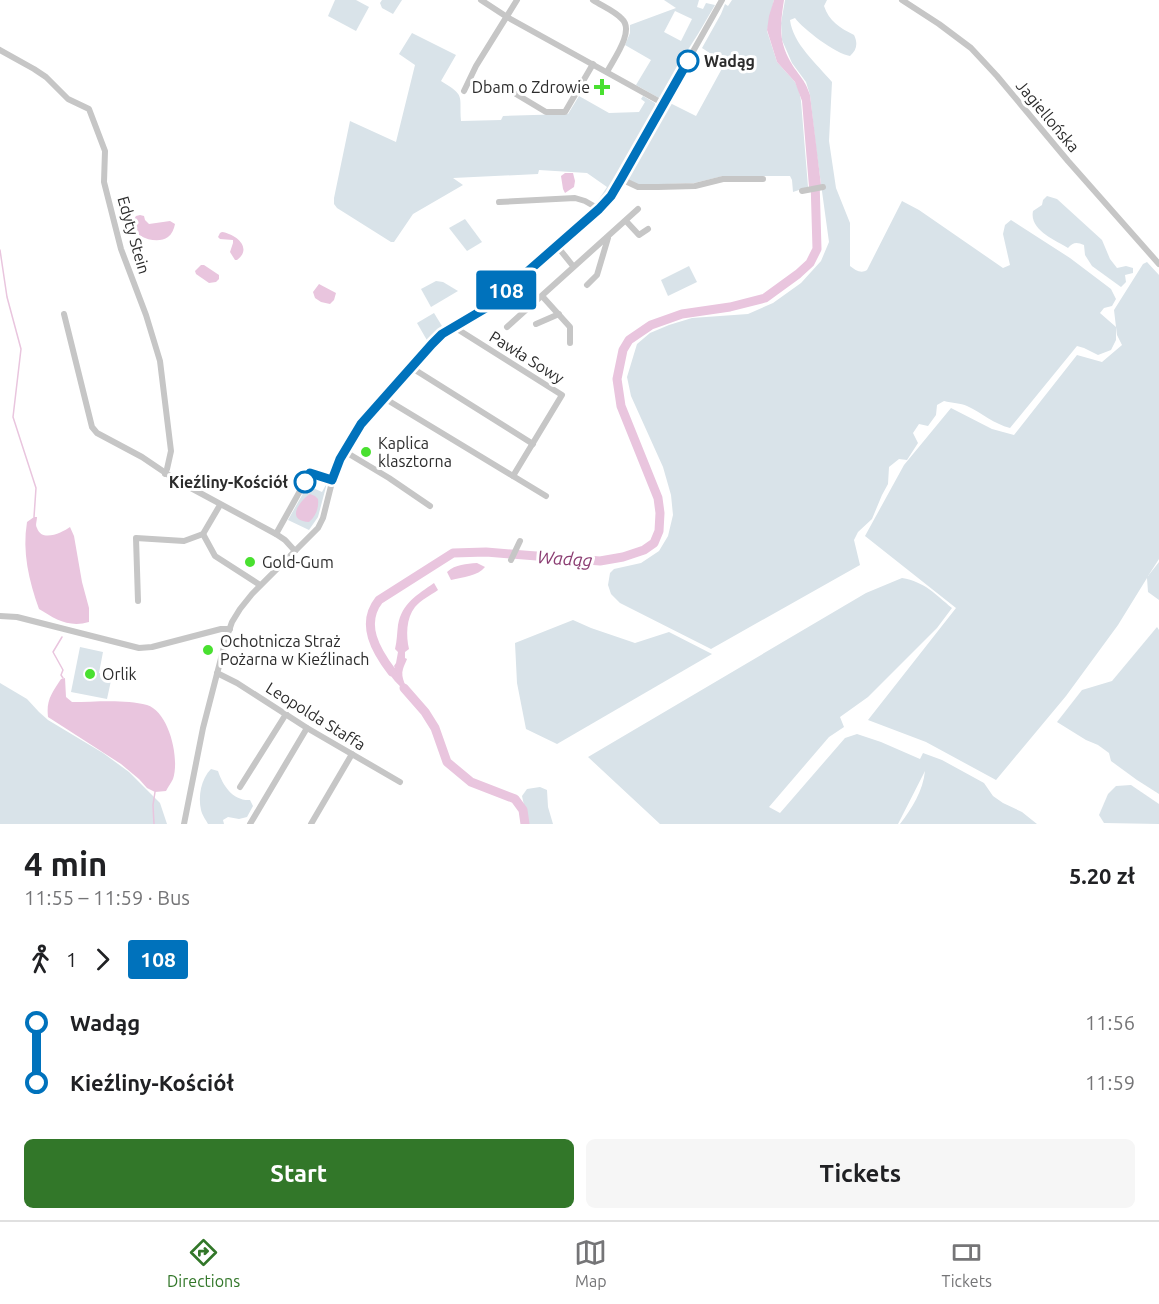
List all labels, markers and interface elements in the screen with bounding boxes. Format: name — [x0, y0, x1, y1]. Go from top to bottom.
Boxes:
marker: Wadąg — [677, 50, 699, 72]
place label: Wadąg — [704, 52, 755, 71]
street label: Jagiellońska — [1013, 76, 1083, 156]
place label: Dbam o Zdrowie — [472, 78, 590, 96]
marker: Dbam o Zdrowie — [595, 80, 609, 94]
street label: Edyty Stein — [114, 194, 154, 276]
line badge: 108 — [472, 270, 540, 310]
text: 108 — [488, 278, 524, 302]
street label: Pawła Sowy — [486, 327, 568, 387]
place label: Kaplica klasztorna — [378, 434, 452, 470]
marker: Kaplica klasztorna — [359, 445, 373, 459]
marker: Kieźliny-Kościół — [294, 471, 316, 493]
place label: Kieźliny-Kościół — [169, 473, 289, 491]
water label: Wadąg — [537, 546, 593, 570]
place label: Gold-Gum — [262, 553, 334, 571]
marker: Gold-Gum — [243, 555, 257, 569]
place label: Ochotnicza Straż Pożarna w Kieźlinach — [220, 632, 370, 668]
marker: Ochotnicza Straż Pożarna w Kieźlinach — [201, 643, 215, 657]
place label: Orlik — [102, 665, 137, 683]
marker: Orlik — [83, 667, 97, 681]
street label: Leopolda Staffa — [263, 678, 369, 754]
text: 4 min — [24, 845, 107, 882]
text: 5.20 zł — [1069, 863, 1135, 888]
text: 11:55 – 11:59 · Bus — [24, 886, 190, 909]
icon: walk — [24, 943, 57, 976]
icon: forward — [86, 943, 119, 976]
text: 108 — [140, 947, 176, 971]
text: 1 — [66, 948, 77, 971]
text: Wadąg — [70, 1010, 140, 1035]
text: 11:56 — [1085, 1011, 1135, 1034]
text: Kieźliny-Kościół — [70, 1070, 234, 1095]
text: 11:59 — [1085, 1071, 1135, 1094]
button: Start — [24, 1139, 574, 1208]
button: Tickets — [586, 1139, 1135, 1208]
tab: Directions — [167, 1236, 240, 1290]
tab: Map — [574, 1236, 607, 1290]
tab: Tickets — [941, 1236, 992, 1290]

